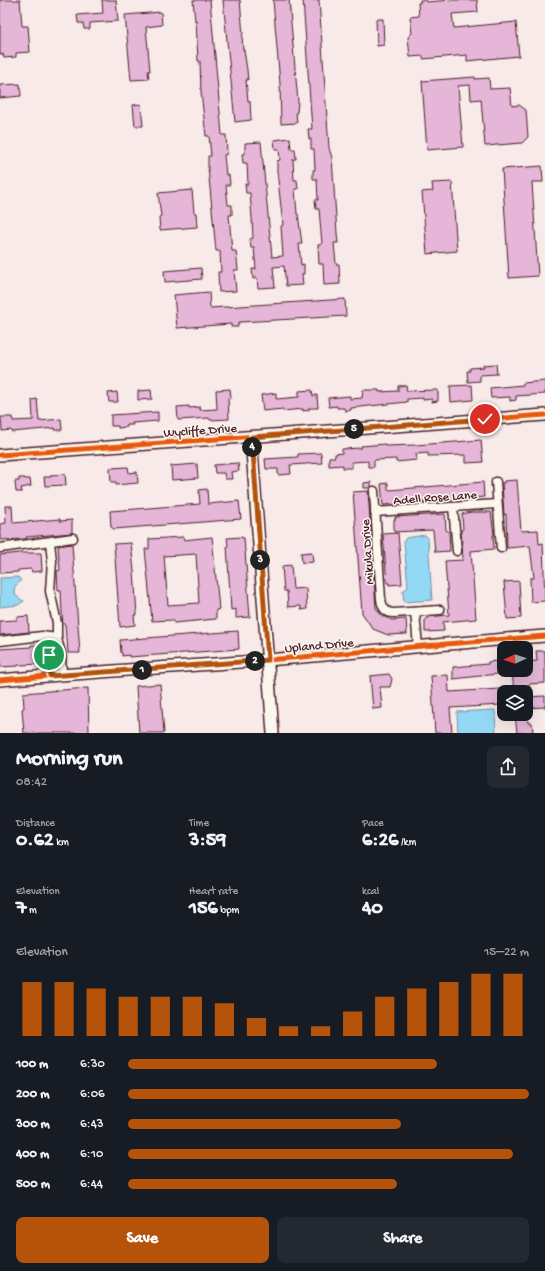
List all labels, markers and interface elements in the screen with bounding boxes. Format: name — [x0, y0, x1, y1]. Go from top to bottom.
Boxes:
pin — [468, 402, 502, 436]
icon: check — [474, 408, 496, 430]
pin: 5 — [344, 419, 364, 439]
street label: Wycliffe Drive — [163, 421, 238, 442]
text: 5 — [351, 423, 357, 435]
pin: 4 — [242, 437, 262, 457]
text: 4 — [249, 441, 255, 453]
street label: Adell Rose Lane — [393, 488, 478, 509]
street label: Mikula Drive — [359, 518, 378, 585]
pin: 3 — [250, 550, 270, 570]
text: 3 — [257, 554, 263, 566]
street label: Upland Drive — [284, 636, 355, 657]
pin — [32, 638, 66, 672]
north arrow — [497, 641, 533, 677]
map controls — [497, 641, 533, 721]
icon: arrive — [38, 644, 60, 666]
pin: 2 — [245, 651, 265, 671]
text: 2 — [252, 655, 258, 667]
pin: 1 — [132, 660, 152, 680]
text: 1 — [140, 664, 144, 676]
button: layers — [497, 685, 533, 721]
button: share — [487, 746, 529, 788]
text: Morning run — [16, 747, 122, 773]
text: 08:42 — [16, 775, 47, 790]
text: Distance — [16, 818, 55, 830]
text: Time — [189, 818, 209, 830]
text: Pace — [362, 818, 384, 830]
text: 0.62 — [16, 830, 54, 853]
text: 3:59 — [189, 830, 226, 853]
text: 6:26 — [362, 830, 398, 853]
text: km — [54, 837, 69, 849]
text: /km — [398, 837, 416, 849]
text: Elevation — [16, 886, 60, 898]
text: Heart rate — [189, 886, 238, 898]
text: kcal — [362, 886, 379, 898]
text: 7 — [16, 898, 26, 921]
text: 156 — [189, 898, 218, 921]
text: 40 — [362, 898, 383, 921]
text: m — [26, 905, 37, 917]
text: bpm — [218, 905, 239, 917]
text: Elevation — [16, 945, 68, 960]
text: 15–22 m — [484, 945, 529, 960]
text: 100 m — [16, 1057, 48, 1072]
text: 6:30 — [80, 1057, 105, 1072]
text: 200 m — [16, 1087, 49, 1102]
text: 6:06 — [80, 1087, 105, 1102]
text: 300 m — [16, 1117, 50, 1132]
text: 6:43 — [80, 1117, 104, 1132]
text: 400 m — [16, 1147, 49, 1162]
text: 6:10 — [80, 1147, 103, 1162]
text: 500 m — [16, 1177, 50, 1192]
text: 6:44 — [80, 1177, 103, 1192]
button: Save — [16, 1217, 269, 1263]
button: Share — [277, 1217, 529, 1263]

